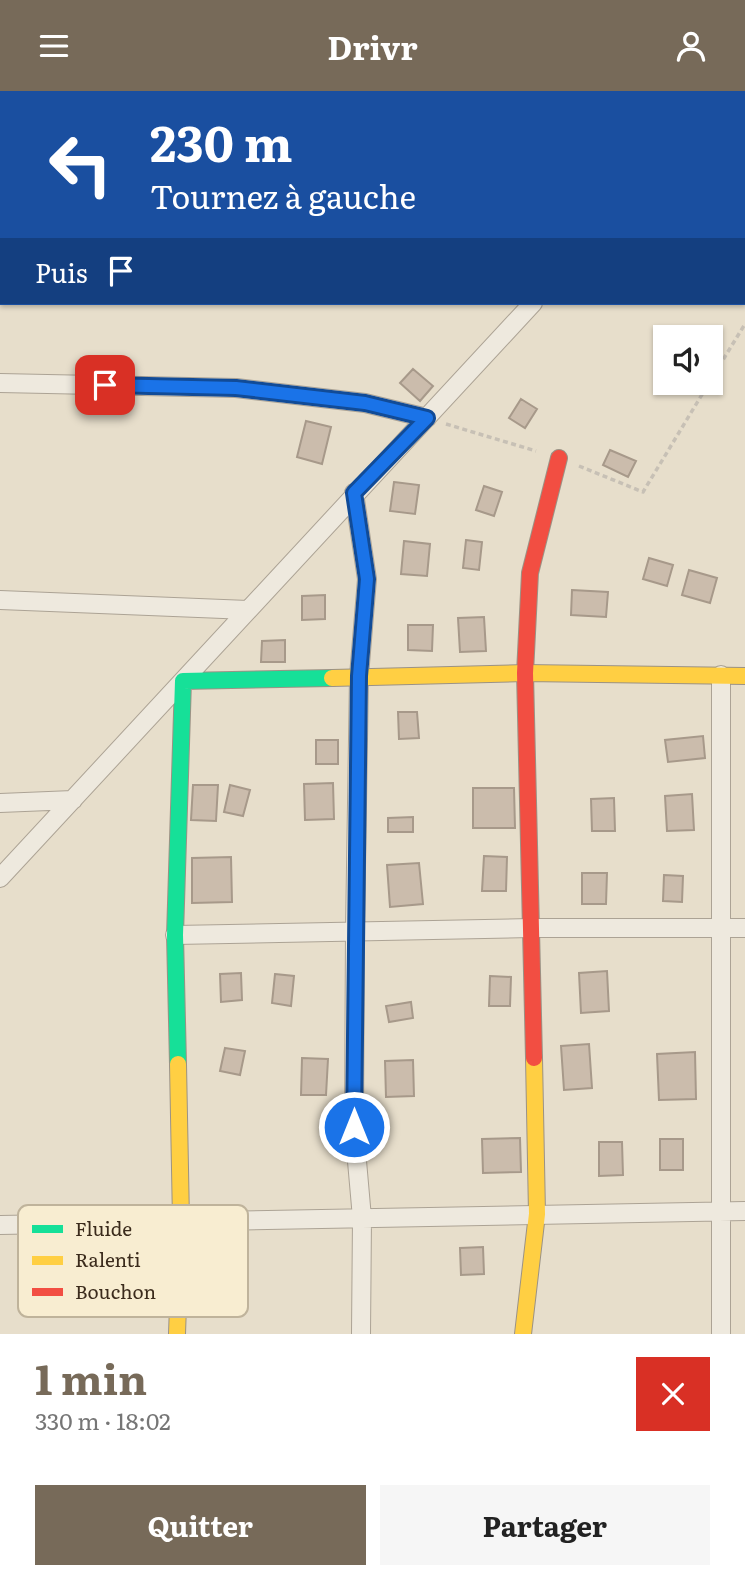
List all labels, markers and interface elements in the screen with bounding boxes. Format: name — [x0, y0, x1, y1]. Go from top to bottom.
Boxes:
text: Drivr — [327, 22, 418, 70]
icon: menu — [35, 27, 73, 65]
icon: person — [672, 27, 710, 65]
text: 230 m — [150, 104, 293, 177]
icon: left — [35, 119, 126, 210]
text: Tournez à gauche — [150, 171, 416, 219]
text: Puis — [35, 252, 88, 291]
icon: arrive — [102, 252, 140, 290]
map controls — [653, 325, 723, 395]
button: sound — [653, 325, 723, 395]
pin — [75, 355, 135, 415]
icon: arrive — [86, 366, 124, 404]
position arrow — [317, 1090, 391, 1164]
legend — [18, 1205, 248, 1317]
text: Fluide — [75, 1214, 132, 1242]
text: Ralenti — [75, 1245, 141, 1273]
text: Bouchon — [75, 1277, 156, 1305]
text: 1 min — [35, 1346, 147, 1408]
button: close — [636, 1357, 710, 1431]
text: 330 m · 18:02 — [35, 1403, 171, 1437]
button: Quitter — [35, 1485, 366, 1565]
button: Partager — [380, 1485, 710, 1565]

